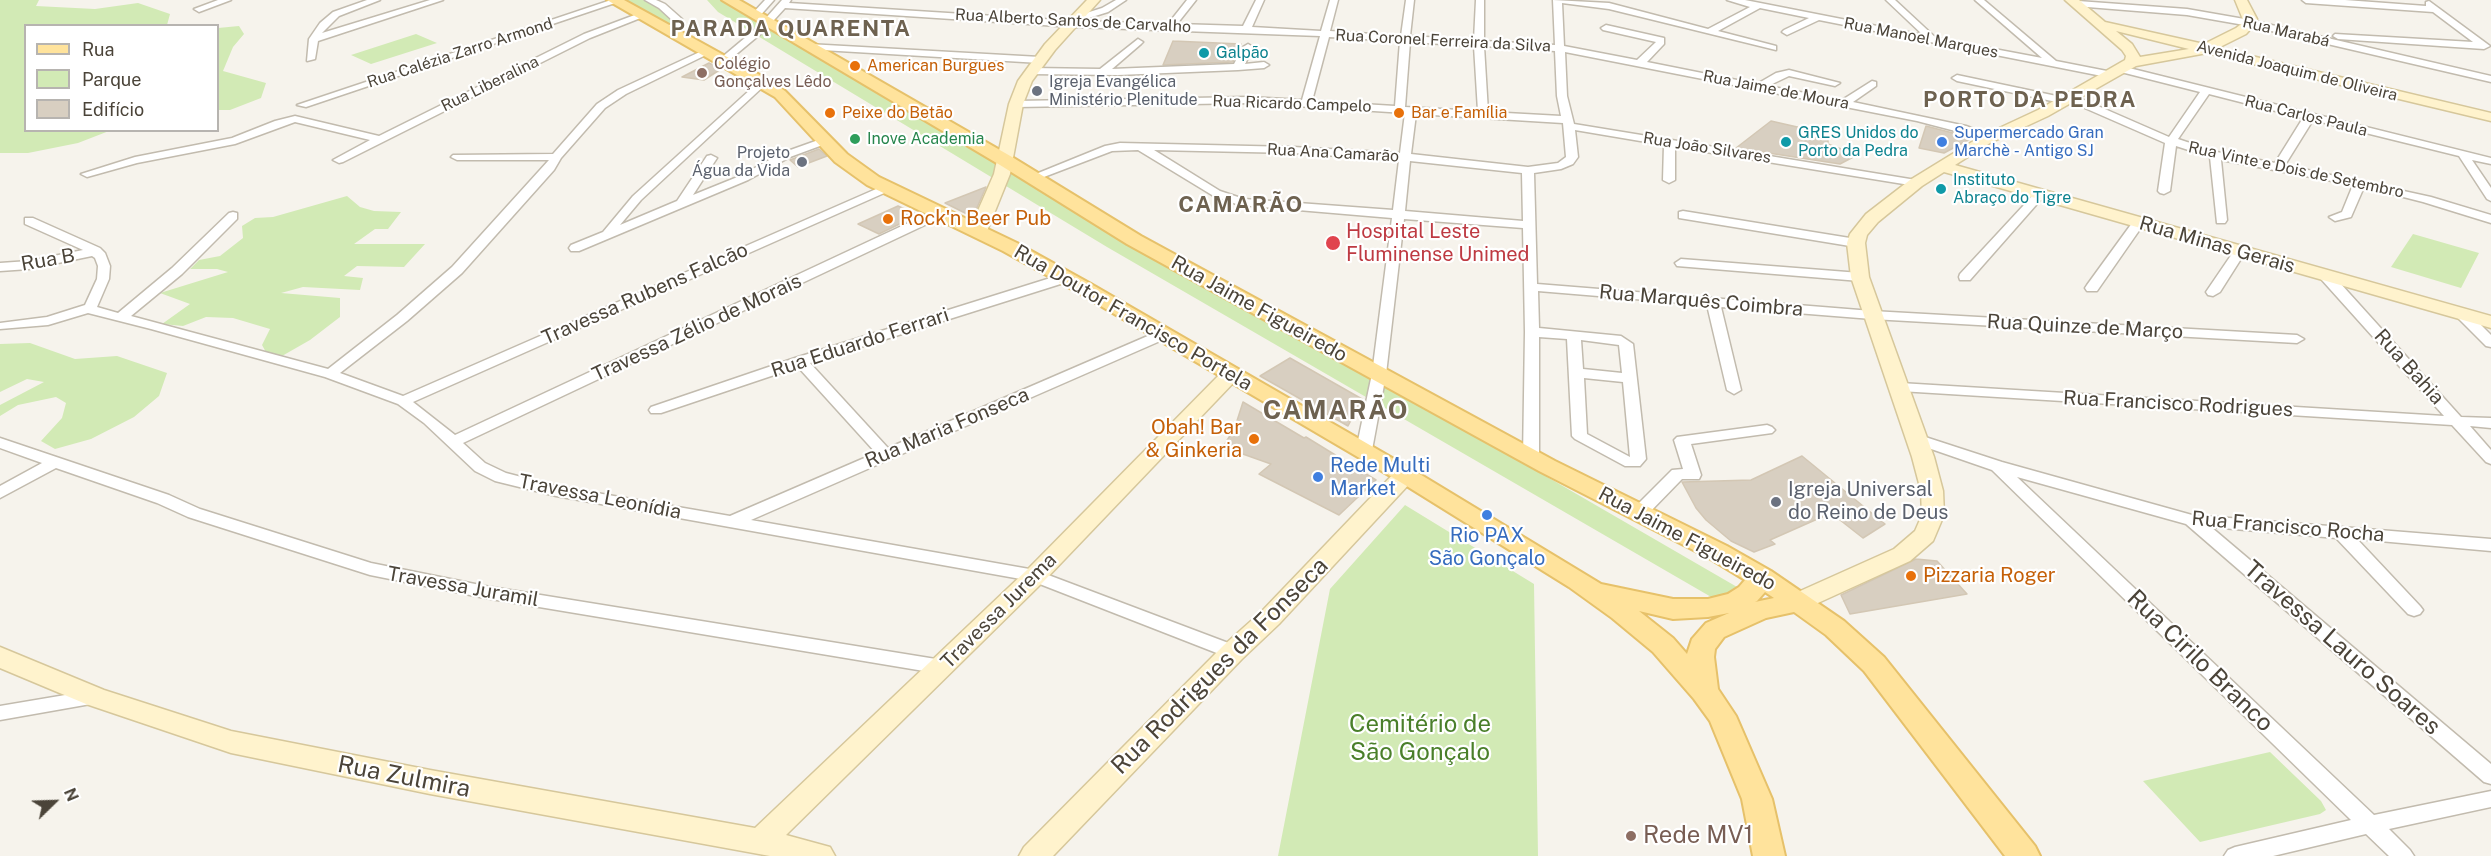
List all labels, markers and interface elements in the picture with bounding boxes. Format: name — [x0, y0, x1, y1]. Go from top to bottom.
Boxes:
street label: Rua Alberto Santos de Carvalho — [955, 5, 1191, 37]
street label: Rua Marabá — [2241, 13, 2331, 51]
street label: Rua Calézia Zarro Armond — [365, 14, 555, 92]
street label: Rua Manoel Marques — [1842, 14, 2000, 62]
district label: PARADA QUARENTA — [671, 16, 911, 42]
legend — [24, 24, 219, 132]
street label: Rua Coronel Ferreira da Silva — [1335, 26, 1551, 56]
street label: Avenida Joaquim de Oliveira — [2195, 37, 2399, 105]
text: Rua — [82, 39, 114, 60]
place label: Galpão — [1216, 43, 1269, 63]
marker: Galpão — [1197, 46, 1211, 60]
street label: Rua Liberalina — [438, 52, 542, 116]
place label: Colégio Gonçalves Lêdo — [714, 54, 831, 92]
place label: American Burgues — [867, 56, 1004, 76]
marker: American Burgues — [848, 59, 862, 73]
marker: Colégio Gonçalves Lêdo — [695, 66, 709, 80]
street label: Rua Jaime de Moura — [1701, 66, 1851, 114]
text: Parque — [82, 69, 142, 90]
place label: Igreja Evangélica Ministério Plenitude — [1049, 72, 1197, 110]
marker: Igreja Evangélica Ministério Plenitude — [1030, 84, 1044, 98]
district label: PORTO DA PEDRA — [1923, 87, 2137, 113]
street label: Rua Carlos Paula — [2243, 91, 2369, 141]
street label: Rua Ricardo Campelo — [1212, 92, 1372, 116]
text: Edifício — [82, 99, 144, 120]
place label: Peixe do Betão — [842, 103, 953, 123]
place label: Bar e Família — [1411, 103, 1507, 123]
marker: Peixe do Betão — [823, 106, 837, 120]
marker: Bar e Família — [1392, 106, 1406, 120]
place label: GRES Unidos do Porto da Pedra — [1798, 123, 1919, 161]
place label: Supermercado Gran Marchè - Antigo SJ — [1954, 123, 2104, 161]
street label: Rua João Silvares — [1642, 128, 1772, 168]
place label: Inove Academia — [867, 129, 984, 149]
marker: Inove Academia — [848, 132, 862, 146]
marker: GRES Unidos do Porto da Pedra — [1779, 135, 1793, 149]
marker: Supermercado Gran Marchè - Antigo SJ — [1935, 135, 1949, 149]
street label: Rua Vinte e Dois de Setembro — [2186, 138, 2406, 202]
street label: Rua Ana Camarão — [1266, 140, 1400, 166]
place label: Projeto Água da Vida — [692, 143, 790, 181]
marker: Projeto Água da Vida — [795, 155, 809, 169]
place label: Instituto Abraço do Tigre — [1953, 170, 2071, 208]
marker: Instituto Abraço do Tigre — [1934, 182, 1948, 196]
district label: CAMARÃO — [1178, 192, 1304, 218]
place label: Rock'n Beer Pub — [900, 207, 1051, 231]
street label: Rua Minas Gerais — [2136, 211, 2298, 279]
marker: Rock'n Beer Pub — [881, 212, 895, 226]
place label: Hospital Leste Fluminense Unimed — [1346, 220, 1530, 267]
marker: Hospital Leste Fluminense Unimed — [1324, 234, 1342, 252]
street label: Travessa Rubens Falcão — [538, 238, 752, 350]
street label: Rua Doutor Francisco Portela — [1010, 240, 1256, 396]
street label: Rua B — [19, 243, 77, 277]
street label: Rua Jaime Figueiredo — [1167, 251, 1351, 367]
street label: Travessa Zélio de Morais — [589, 269, 805, 387]
street label: Rua Marquês Coimbra — [1598, 280, 1804, 322]
street label: Rua Eduardo Ferrari — [768, 303, 952, 383]
street label: Rua Quinze de Março — [1986, 310, 2184, 344]
street label: Rua Bahia — [2369, 324, 2449, 410]
street label: Rua Maria Fonseca — [861, 383, 1033, 473]
street label: Rua Francisco Rodrigues — [2062, 386, 2294, 422]
district label: CAMARÃO — [1263, 395, 1409, 427]
place label: Obah! Bar & Ginkeria — [1146, 416, 1242, 463]
marker: Obah! Bar & Ginkeria — [1247, 432, 1261, 446]
place label: Rede Multi Market — [1330, 454, 1430, 501]
street label: Travessa Leonídia — [517, 469, 683, 525]
marker: Rede Multi Market — [1311, 470, 1325, 484]
place label: Igreja Universal do Reino de Deus — [1788, 478, 1948, 525]
street label: Rua Jaime Figueiredo — [1594, 482, 1780, 596]
marker: Igreja Universal do Reino de Deus — [1769, 495, 1783, 509]
street label: Rua Francisco Rocha — [2191, 507, 2385, 547]
marker: Rio PAX São Gonçalo — [1480, 508, 1494, 522]
place label: Rio PAX São Gonçalo — [1429, 524, 1545, 571]
street label: Travessa Jurema — [936, 548, 1062, 674]
street label: Rua Rodrigues da Fonseca — [1106, 552, 1334, 780]
street label: Travessa Lauro Soares — [2238, 555, 2446, 741]
street label: Travessa Juramil — [385, 562, 541, 612]
place label: Pizzaria Roger — [1923, 564, 2056, 588]
marker: Pizzaria Roger — [1904, 569, 1918, 583]
street label: Rua Cirilo Branco — [2121, 584, 2279, 738]
park label: Cemitério de São Gonçalo — [1349, 711, 1491, 767]
street label: Rua Zulmira — [335, 750, 473, 804]
north arrow — [24, 772, 84, 832]
text: N — [60, 785, 82, 804]
place label: Rede MV1 — [1643, 822, 1753, 850]
marker: Rede MV1 — [1624, 829, 1638, 843]

